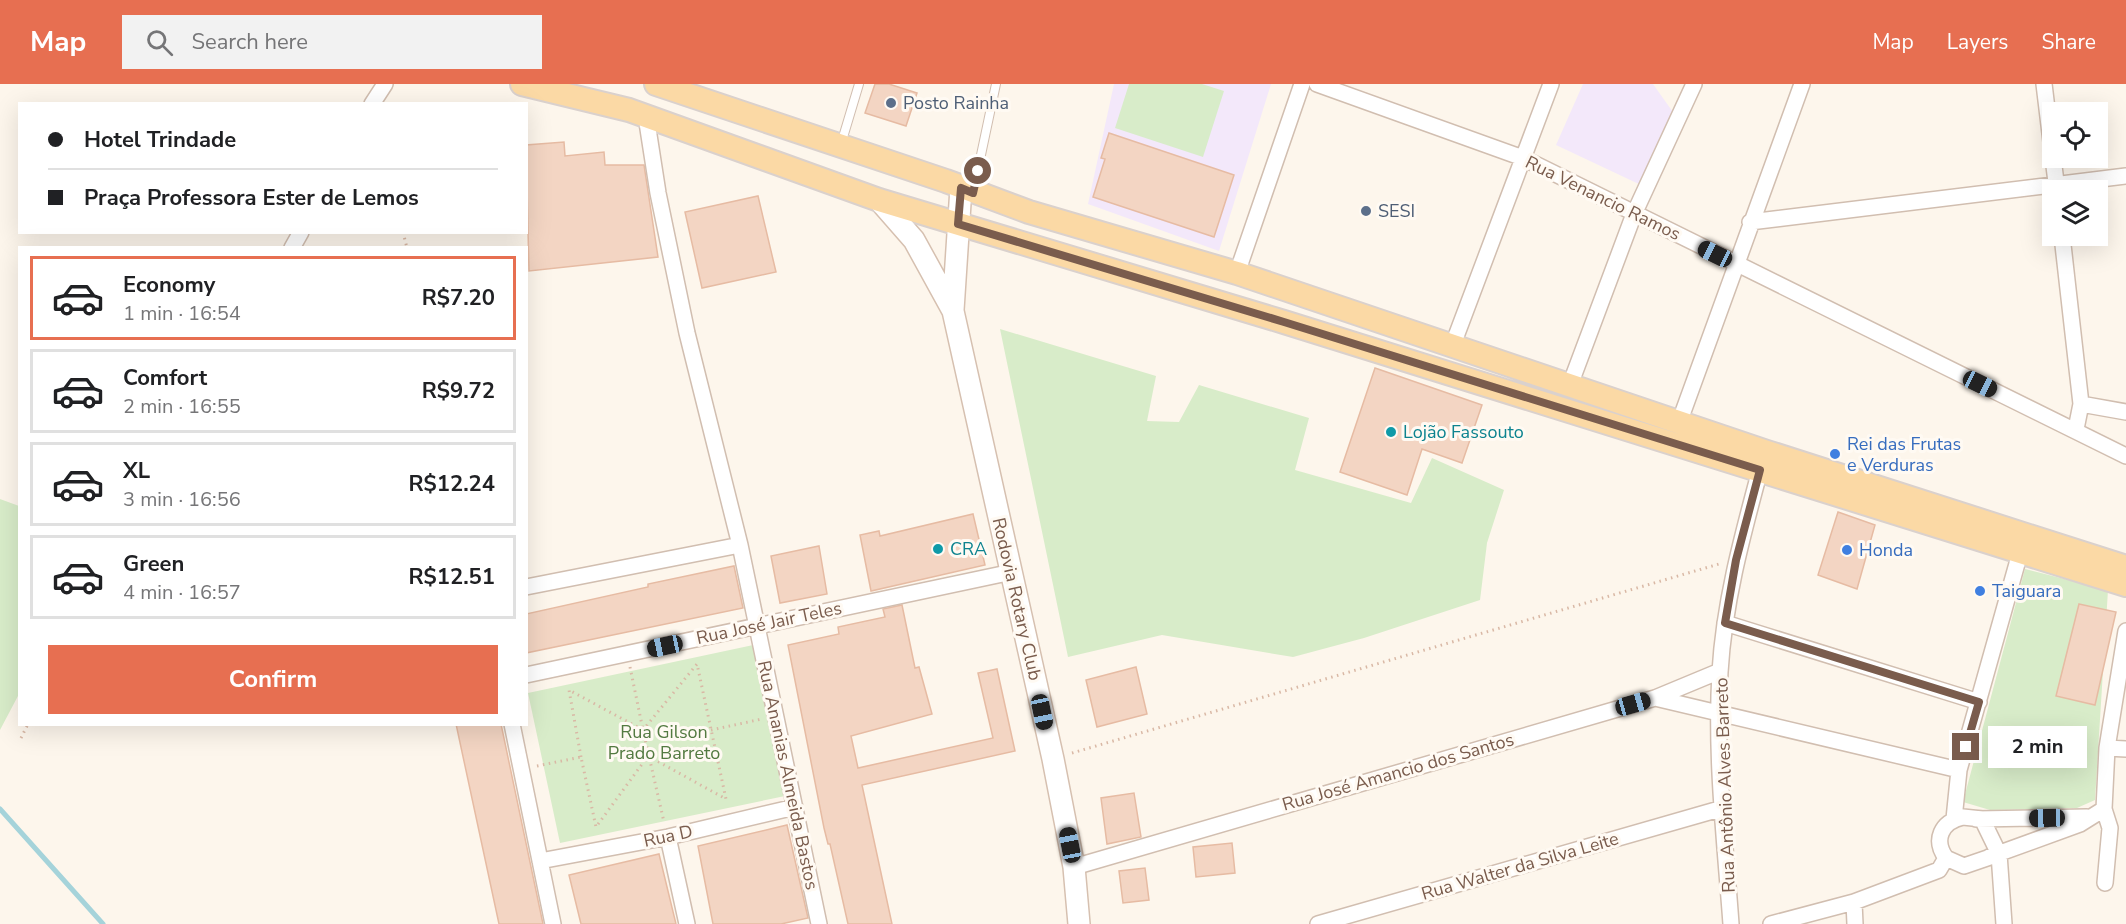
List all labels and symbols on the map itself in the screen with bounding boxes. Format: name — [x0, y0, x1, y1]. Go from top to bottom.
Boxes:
place label: Posto Rainha — [903, 91, 1009, 115]
marker: Posto Rainha — [884, 96, 898, 110]
street label: Rua Venancio Ramos — [1521, 150, 1685, 246]
route start — [964, 157, 991, 184]
place label: SESI — [1378, 199, 1415, 223]
marker: SESI — [1359, 204, 1373, 218]
car — [1695, 238, 1735, 270]
car — [1960, 368, 2000, 400]
place label: Lojão Fassouto — [1403, 420, 1524, 444]
marker: Lojão Fassouto — [1384, 425, 1398, 439]
place label: Rei das Frutas e Verduras — [1847, 432, 1961, 477]
marker: Rei das Frutas e Verduras — [1828, 447, 1842, 461]
street label: Rodovia Rotary Club — [987, 515, 1047, 683]
place label: CRA — [950, 537, 987, 561]
place label: Honda — [1859, 538, 1913, 562]
marker: CRA — [931, 542, 945, 556]
marker: Honda — [1840, 543, 1854, 557]
place label: Taiguara — [1992, 579, 2061, 603]
marker: Taiguara — [1973, 584, 1987, 598]
street label: Rua José Jair Teles — [694, 596, 844, 650]
car — [646, 633, 684, 659]
street label: Rua Ananias Almeida Bastos — [752, 658, 824, 892]
street label: Rua Antônio Alves Barreto — [1709, 677, 1741, 893]
car — [1613, 690, 1653, 718]
car — [1029, 693, 1055, 731]
park label: Rua Gilson Prado Barreto — [608, 720, 720, 765]
callout: 2 min — [1987, 726, 2086, 768]
street label: Rua José Amancio dos Santos — [1279, 727, 1517, 817]
route end — [1952, 733, 1979, 760]
car — [2029, 809, 2065, 827]
street label: Rua D — [641, 819, 695, 853]
car — [1058, 826, 1082, 864]
street label: Rua Walter da Silva Leite — [1419, 826, 1621, 906]

